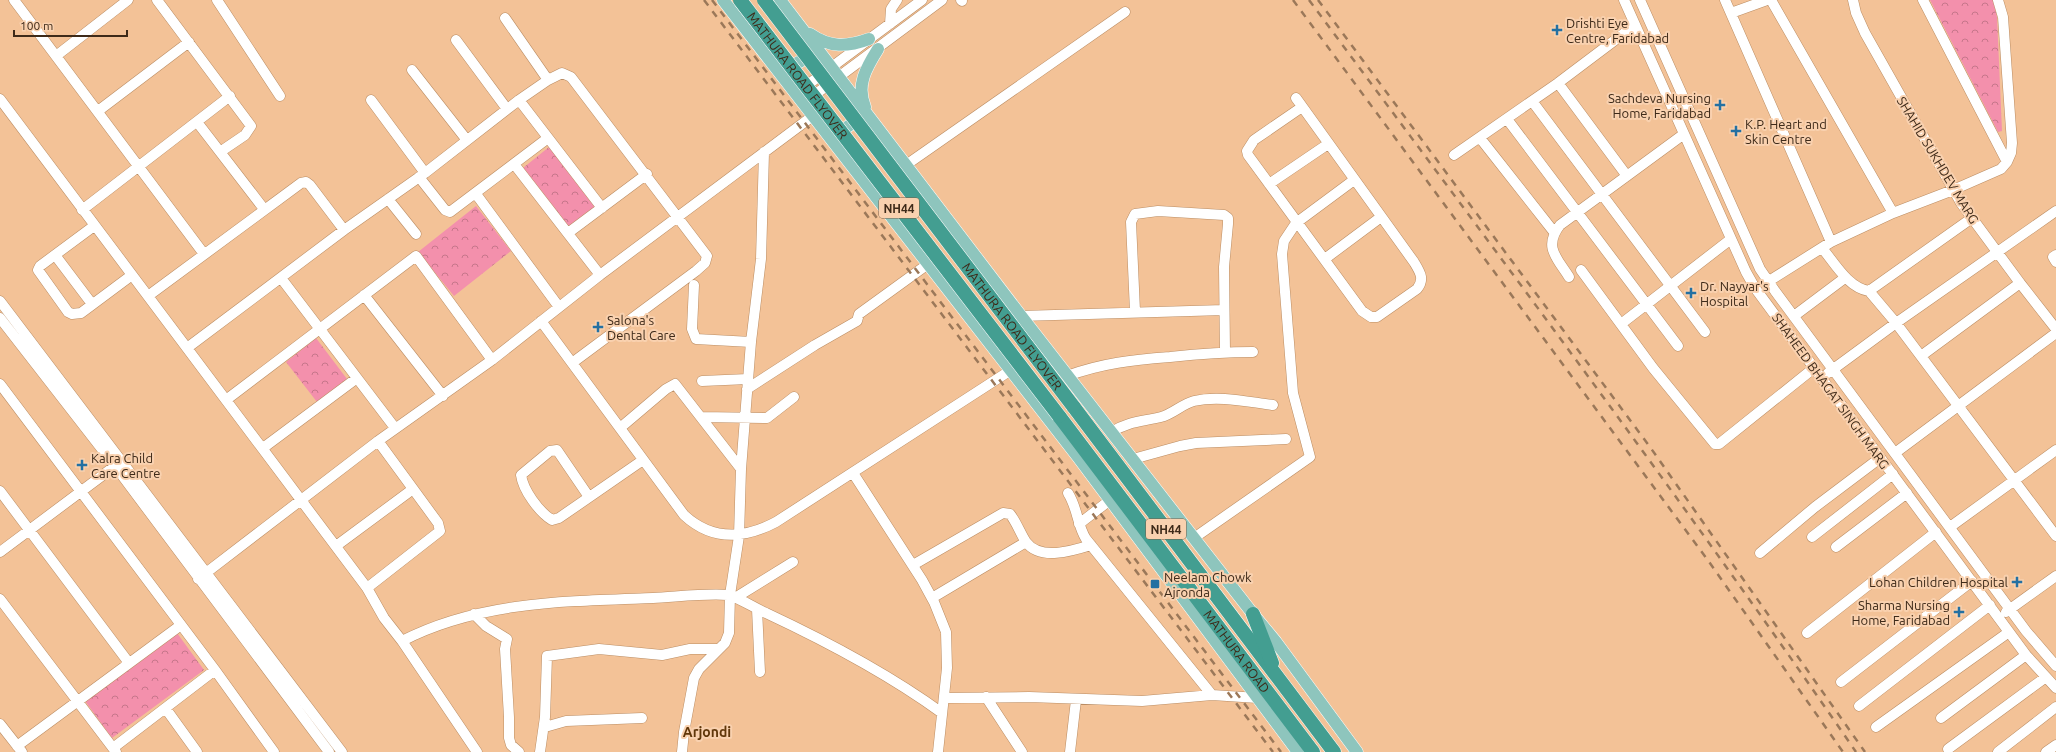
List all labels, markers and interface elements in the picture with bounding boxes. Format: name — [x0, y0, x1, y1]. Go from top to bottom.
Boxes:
street label: MATHURA ROAD FLYOVER — [745, 9, 851, 141]
scale bar — [14, 12, 127, 38]
place label: Drishti Eye Centre, Faridabad — [1566, 16, 1669, 46]
text: 100 m — [20, 19, 53, 32]
marker: Drishti Eye Centre, Faridabad — [1551, 24, 1563, 36]
place label: Sachdeva Nursing Home, Faridabad — [1608, 91, 1711, 121]
street label: SHAHID SUKHDEV MARG — [1894, 94, 1982, 226]
marker: Sachdeva Nursing Home, Faridabad — [1714, 99, 1726, 111]
place label: K.P. Heart and Skin Centre — [1745, 117, 1827, 146]
marker: K.P. Heart and Skin Centre — [1730, 125, 1742, 137]
road number: NH44 — [879, 198, 919, 218]
street label: MATHURA ROAD FLYOVER — [960, 260, 1065, 392]
place label: Dr. Nayyar's Hospital — [1700, 279, 1769, 308]
marker: Dr. Nayyar's Hospital — [1685, 287, 1697, 299]
street label: SHAHEED BHAGAT SINGH MARG — [1770, 311, 1892, 471]
place label: Salona's Dental Care — [607, 313, 676, 342]
marker: Salona's Dental Care — [592, 321, 604, 333]
place label: Kalra Child Care Centre — [91, 451, 161, 480]
marker: Kalra Child Care Centre — [76, 459, 88, 471]
road number: NH44 — [1146, 519, 1186, 539]
place label: Neelam Chowk Ajronda — [1164, 570, 1252, 599]
place label: Lohan Children Hospital — [1869, 575, 2009, 589]
marker: Lohan Children Hospital — [2011, 576, 2023, 588]
marker: Neelam Chowk Ajronda — [1149, 578, 1161, 590]
place label: Sharma Nursing Home, Faridabad — [1851, 598, 1950, 628]
marker: Sharma Nursing Home, Faridabad — [1953, 606, 1965, 618]
street label: MATHURA ROAD — [1201, 607, 1273, 695]
district label: Arjondi — [683, 724, 731, 740]

